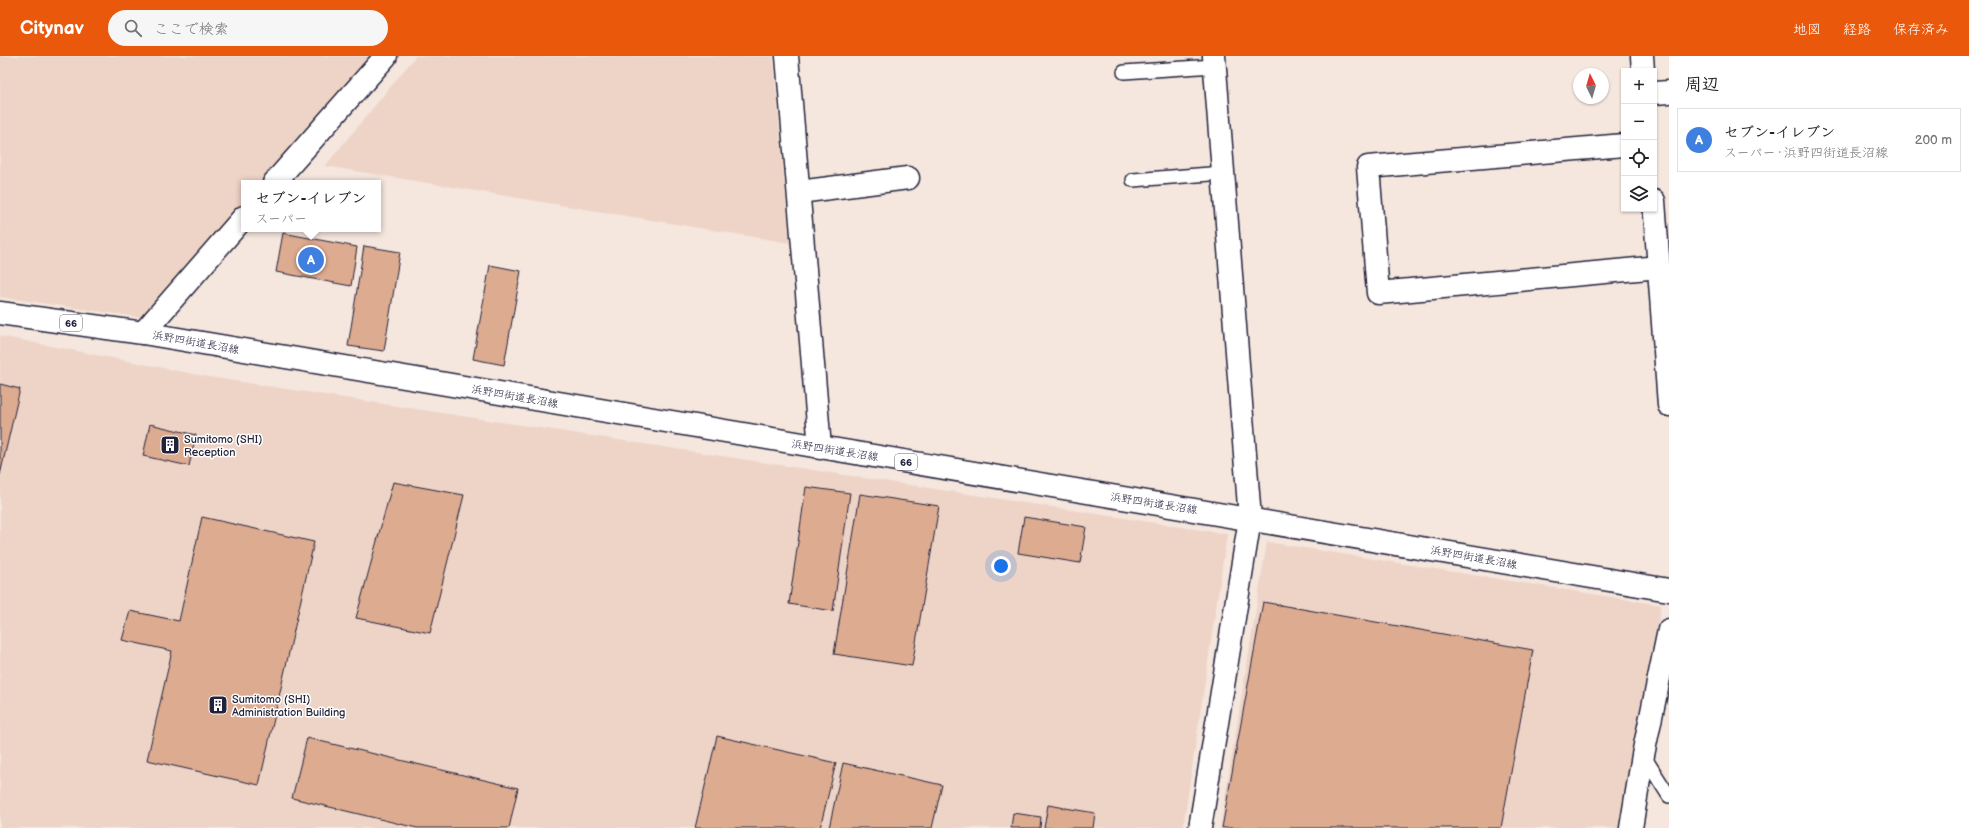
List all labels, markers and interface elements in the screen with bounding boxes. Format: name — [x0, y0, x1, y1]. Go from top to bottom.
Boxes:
search box — [108, 10, 388, 46]
text: Citynav — [20, 17, 84, 40]
icon: search — [122, 17, 144, 39]
text: ここで検索 — [154, 20, 229, 39]
text: 地図 — [1793, 21, 1821, 38]
text: 経路 — [1843, 21, 1871, 38]
text: 保存済み — [1893, 21, 1949, 38]
north arrow — [1573, 68, 1609, 104]
map controls — [1621, 68, 1657, 212]
button: + — [1621, 68, 1657, 104]
text: 周辺 — [1685, 75, 1719, 95]
button: − — [1621, 104, 1657, 140]
text: セブン-イレブン — [1724, 123, 1835, 142]
text: A — [1695, 132, 1703, 148]
text: 200 m — [1915, 132, 1952, 148]
button: locate — [1621, 140, 1657, 176]
text: スーパー · 浜野四街道長沼線 — [1724, 145, 1888, 161]
button: layers — [1621, 176, 1657, 212]
popup — [241, 180, 381, 232]
text: セブン-イレブン — [255, 189, 367, 208]
text: スーパー — [255, 211, 307, 227]
pin: A — [298, 245, 324, 275]
road number: 66 — [60, 315, 82, 331]
street label: 浜野四街道長沼線 — [151, 328, 240, 357]
street label: 浜野四街道長沼線 — [470, 382, 559, 411]
place label: Sumitomo (SHI) Reception — [184, 433, 262, 459]
building icon: Sumitomo (SHI) Reception — [159, 434, 181, 456]
street label: 浜野四街道長沼線 — [790, 437, 879, 464]
road number: 66 — [895, 454, 917, 470]
street label: 浜野四街道長沼線 — [1109, 490, 1198, 517]
street label: 浜野四街道長沼線 — [1429, 543, 1518, 572]
your location — [991, 556, 1011, 576]
place label: Sumitomo (SHI) Administration Building — [232, 693, 345, 719]
building icon: Sumitomo (SHI) Administration Building — [207, 694, 229, 716]

